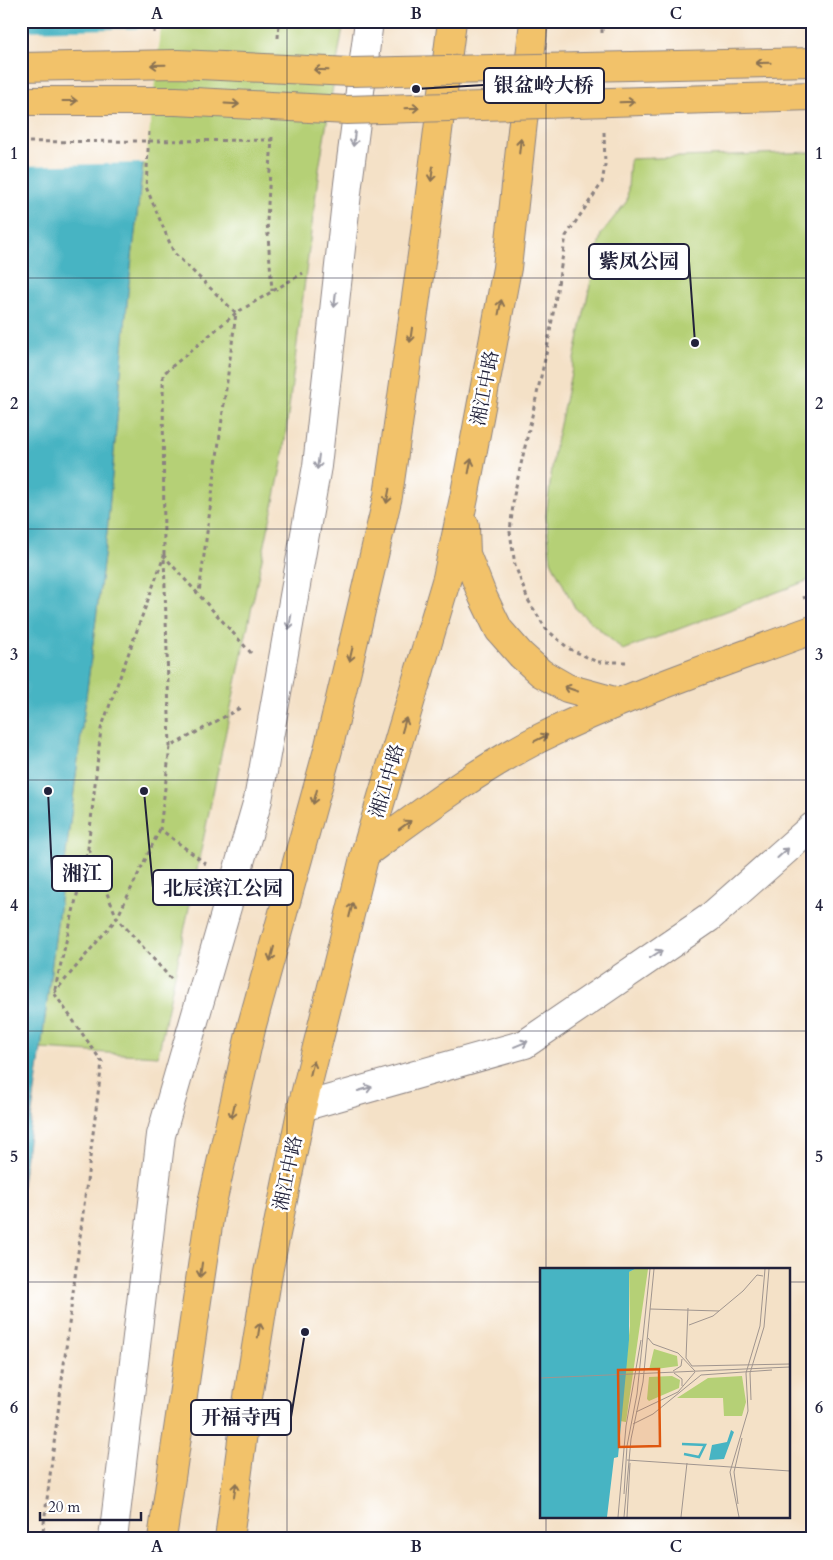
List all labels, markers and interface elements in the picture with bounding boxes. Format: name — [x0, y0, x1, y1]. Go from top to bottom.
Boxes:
text: A — [151, 3, 163, 25]
text: B — [410, 3, 422, 25]
text: C — [670, 3, 682, 25]
one-way arrow — [755, 58, 772, 68]
one-way arrow — [151, 60, 167, 69]
one-way arrow — [313, 66, 329, 75]
callout: 银盆岭大桥 — [484, 68, 604, 103]
text: 银盆岭大桥 — [494, 72, 594, 99]
one-way arrow — [62, 96, 78, 106]
one-way arrow — [619, 97, 635, 106]
one-way arrow — [224, 100, 240, 109]
one-way arrow — [404, 104, 420, 113]
one-way arrow — [349, 131, 359, 147]
one-way arrow — [516, 138, 525, 154]
text: 1 — [10, 143, 18, 165]
text: 1 — [815, 143, 823, 165]
one-way arrow — [427, 165, 437, 181]
callout: 紫凤公园 — [589, 244, 689, 279]
text: 紫凤公园 — [599, 248, 679, 275]
one-way arrow — [330, 292, 340, 308]
one-way arrow — [495, 299, 505, 315]
one-way arrow — [406, 326, 416, 342]
street label: 湘江中路 — [465, 348, 505, 428]
text: 2 — [10, 393, 18, 415]
text: 2 — [815, 393, 823, 415]
one-way arrow — [313, 454, 323, 470]
one-way arrow — [466, 459, 475, 475]
one-way arrow — [383, 487, 392, 503]
one-way arrow — [284, 614, 294, 630]
text: 3 — [10, 644, 18, 666]
text: 3 — [815, 644, 823, 666]
one-way arrow — [346, 645, 355, 661]
one-way arrow — [564, 684, 579, 693]
one-way arrow — [400, 718, 409, 734]
one-way arrow — [534, 733, 549, 743]
street label: 湘江中路 — [363, 741, 411, 821]
one-way arrow — [310, 788, 319, 804]
one-way arrow — [398, 820, 412, 830]
one-way arrow — [777, 847, 790, 859]
callout: 湘江 — [52, 856, 112, 891]
text: 湘江 — [62, 860, 102, 887]
callout: 北辰滨江公园 — [153, 870, 293, 905]
text: 北辰滨江公园 — [163, 875, 283, 902]
text: 4 — [10, 895, 18, 917]
text: 4 — [815, 895, 823, 917]
one-way arrow — [347, 902, 356, 918]
one-way arrow — [266, 945, 276, 961]
one-way arrow — [649, 949, 663, 959]
one-way arrow — [513, 1038, 528, 1048]
one-way arrow — [308, 1060, 317, 1076]
one-way arrow — [357, 1084, 373, 1094]
one-way arrow — [227, 1103, 237, 1119]
street label: 湘江中路 — [267, 1133, 309, 1213]
text: 5 — [10, 1146, 18, 1168]
text: 5 — [815, 1146, 823, 1168]
one-way arrow — [196, 1262, 206, 1278]
inset map — [540, 1268, 790, 1518]
one-way arrow — [254, 1322, 264, 1338]
text: 6 — [10, 1397, 18, 1419]
text: 6 — [815, 1397, 823, 1419]
callout: 开福寺西 — [191, 1400, 291, 1435]
text: 开福寺西 — [201, 1404, 281, 1431]
one-way arrow — [230, 1483, 240, 1499]
scale bar — [40, 1490, 141, 1522]
text: 20 m — [48, 1497, 80, 1517]
text: A — [151, 1536, 163, 1558]
text: B — [410, 1536, 422, 1558]
text: C — [670, 1536, 682, 1558]

